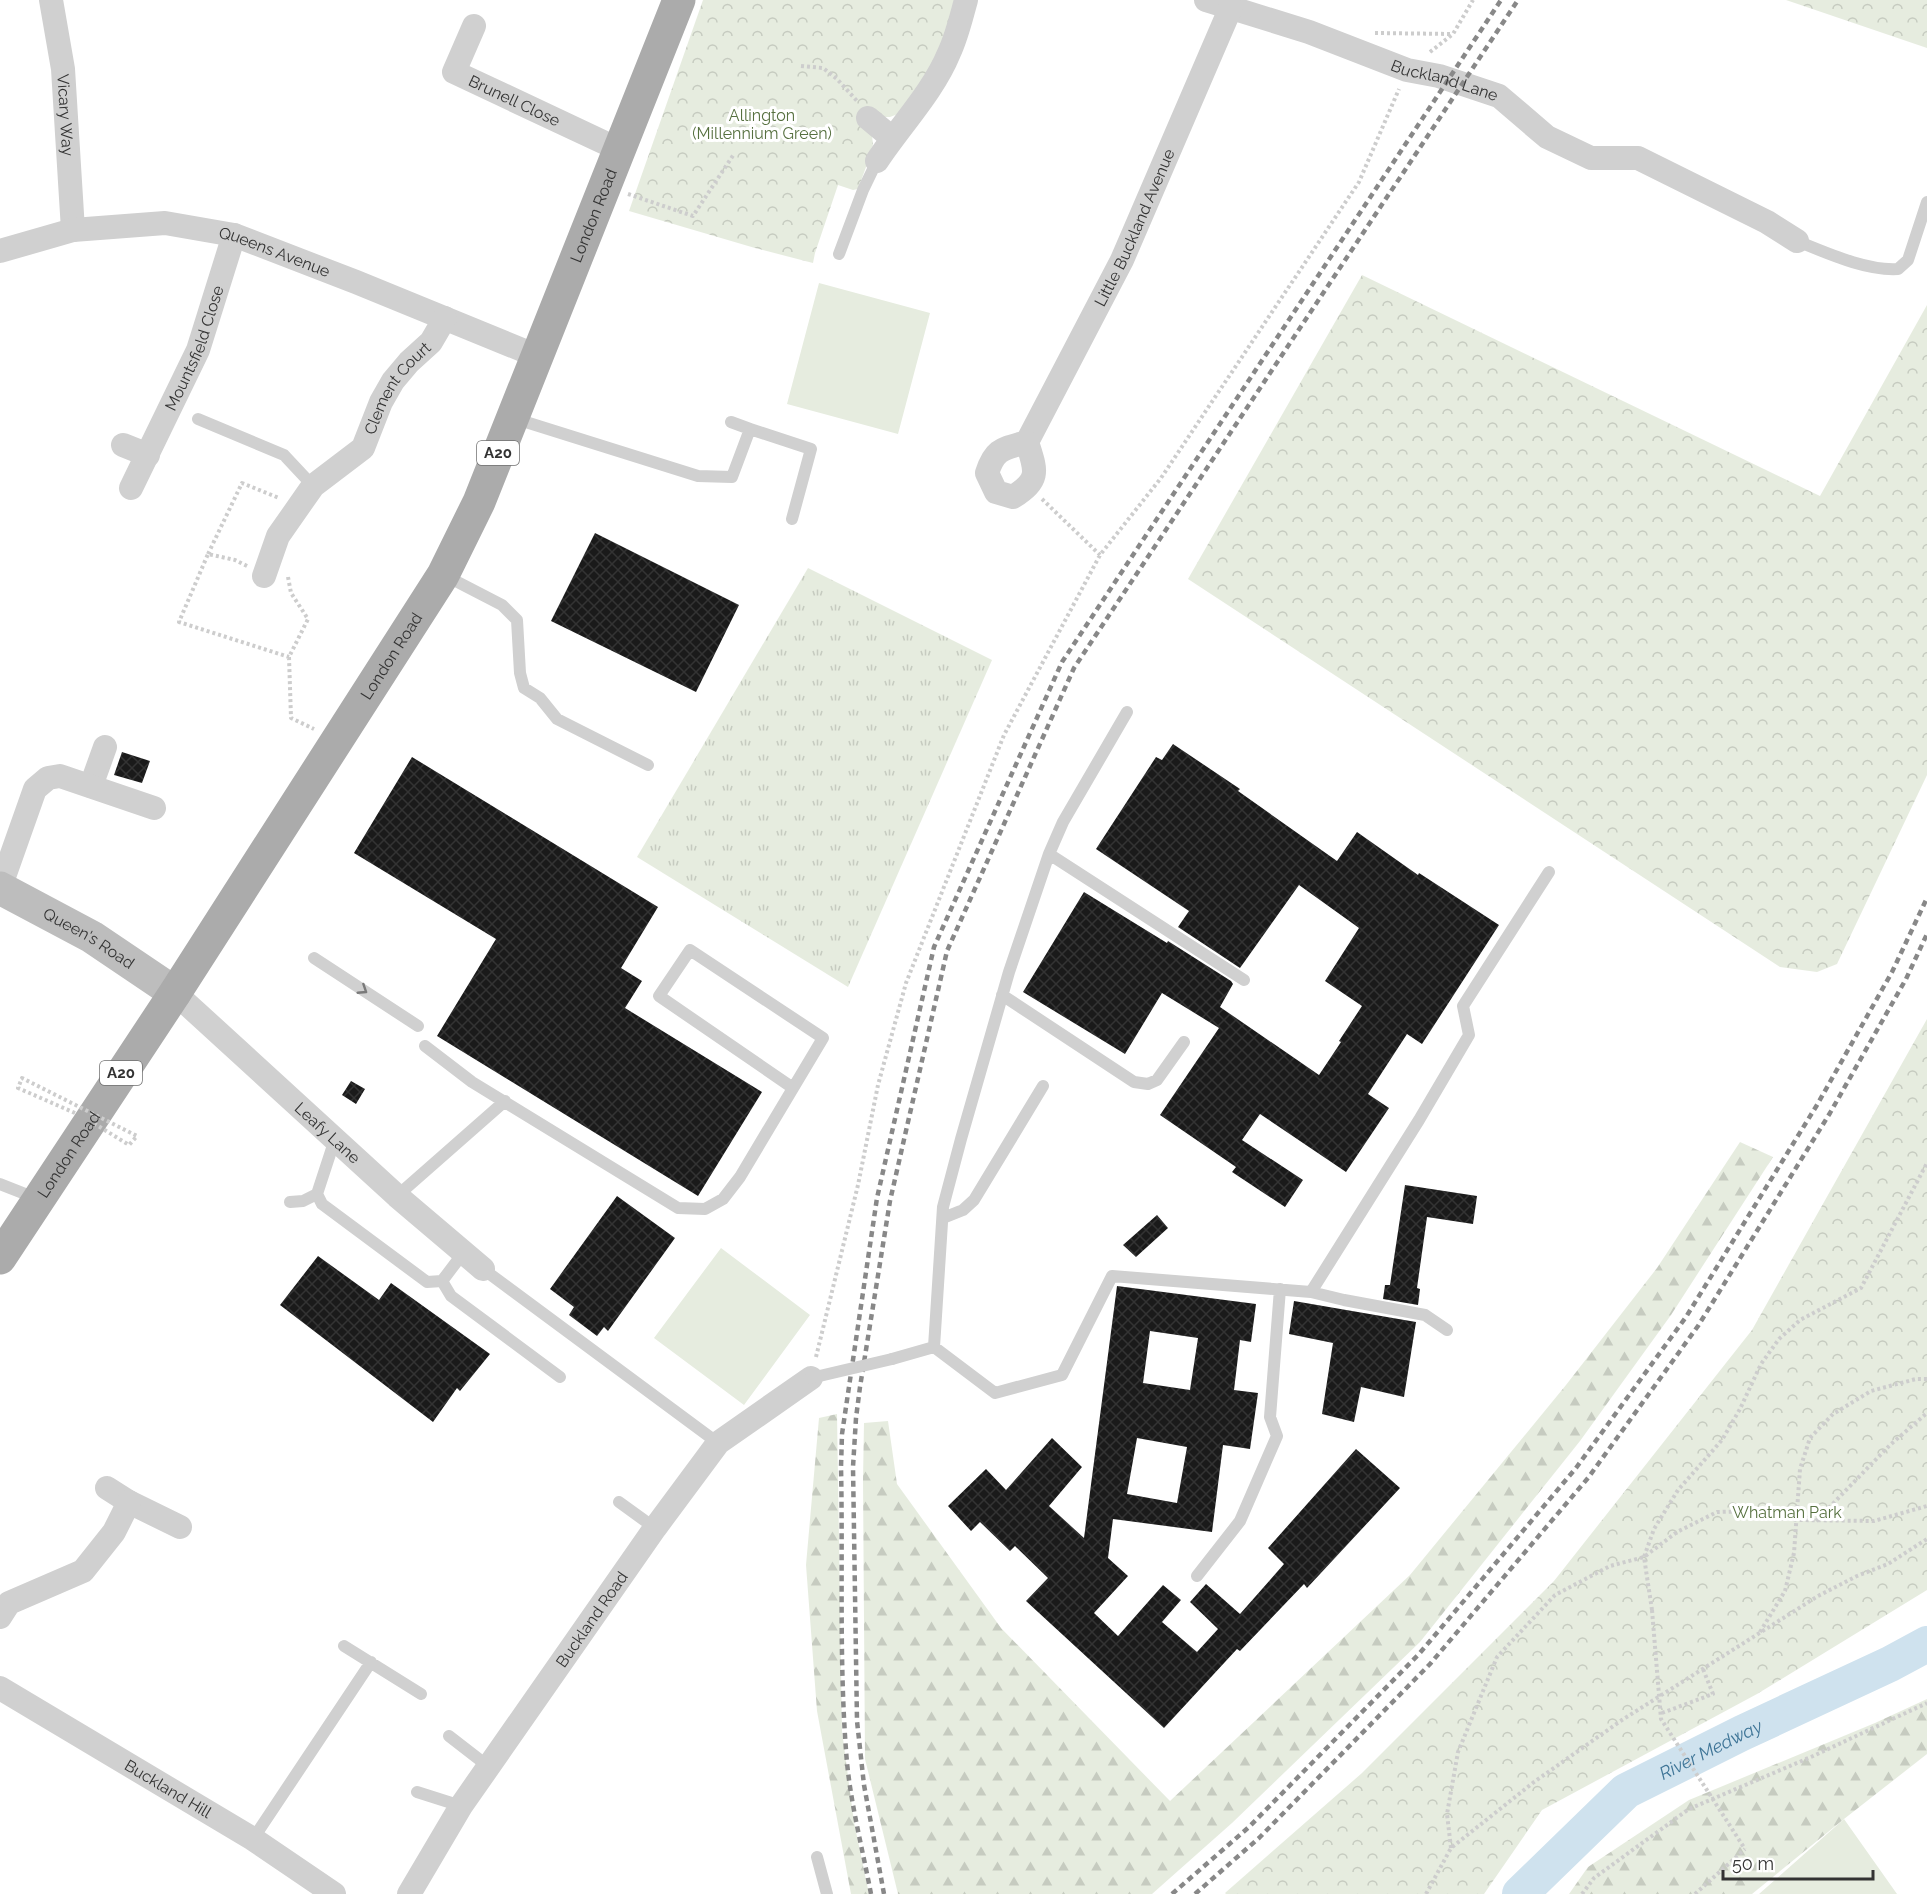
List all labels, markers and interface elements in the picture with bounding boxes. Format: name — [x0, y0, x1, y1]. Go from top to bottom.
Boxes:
street label: Buckland Lane — [1388, 55, 1501, 105]
street label: Brunell Close — [466, 71, 563, 130]
street label: Vicary Way — [54, 73, 78, 157]
park label: Allington (Millennium Green) — [692, 106, 832, 143]
street label: Little Buckland Avenue — [1090, 146, 1178, 309]
street label: London Road — [566, 166, 620, 265]
street label: Queens Avenue — [218, 223, 333, 281]
street label: Mountsfield Close — [161, 283, 227, 414]
street label: Clement Court — [360, 337, 435, 437]
road number: A20 — [477, 441, 519, 465]
street label: London Road — [356, 609, 426, 703]
street label: Queen's Road — [40, 903, 138, 972]
one-way arrow — [357, 983, 367, 995]
road number: A20 — [100, 1061, 142, 1085]
street label: Leafy Lane — [291, 1098, 364, 1167]
street label: London Road — [33, 1108, 104, 1201]
park label: Whatman Park — [1732, 1503, 1842, 1522]
street label: Buckland Road — [551, 1568, 631, 1671]
water label: River Medway — [1655, 1714, 1766, 1783]
street label: Buckland Hill — [121, 1755, 216, 1822]
scale bar — [1723, 1843, 1873, 1881]
text: 50 m — [1732, 1853, 1774, 1874]

